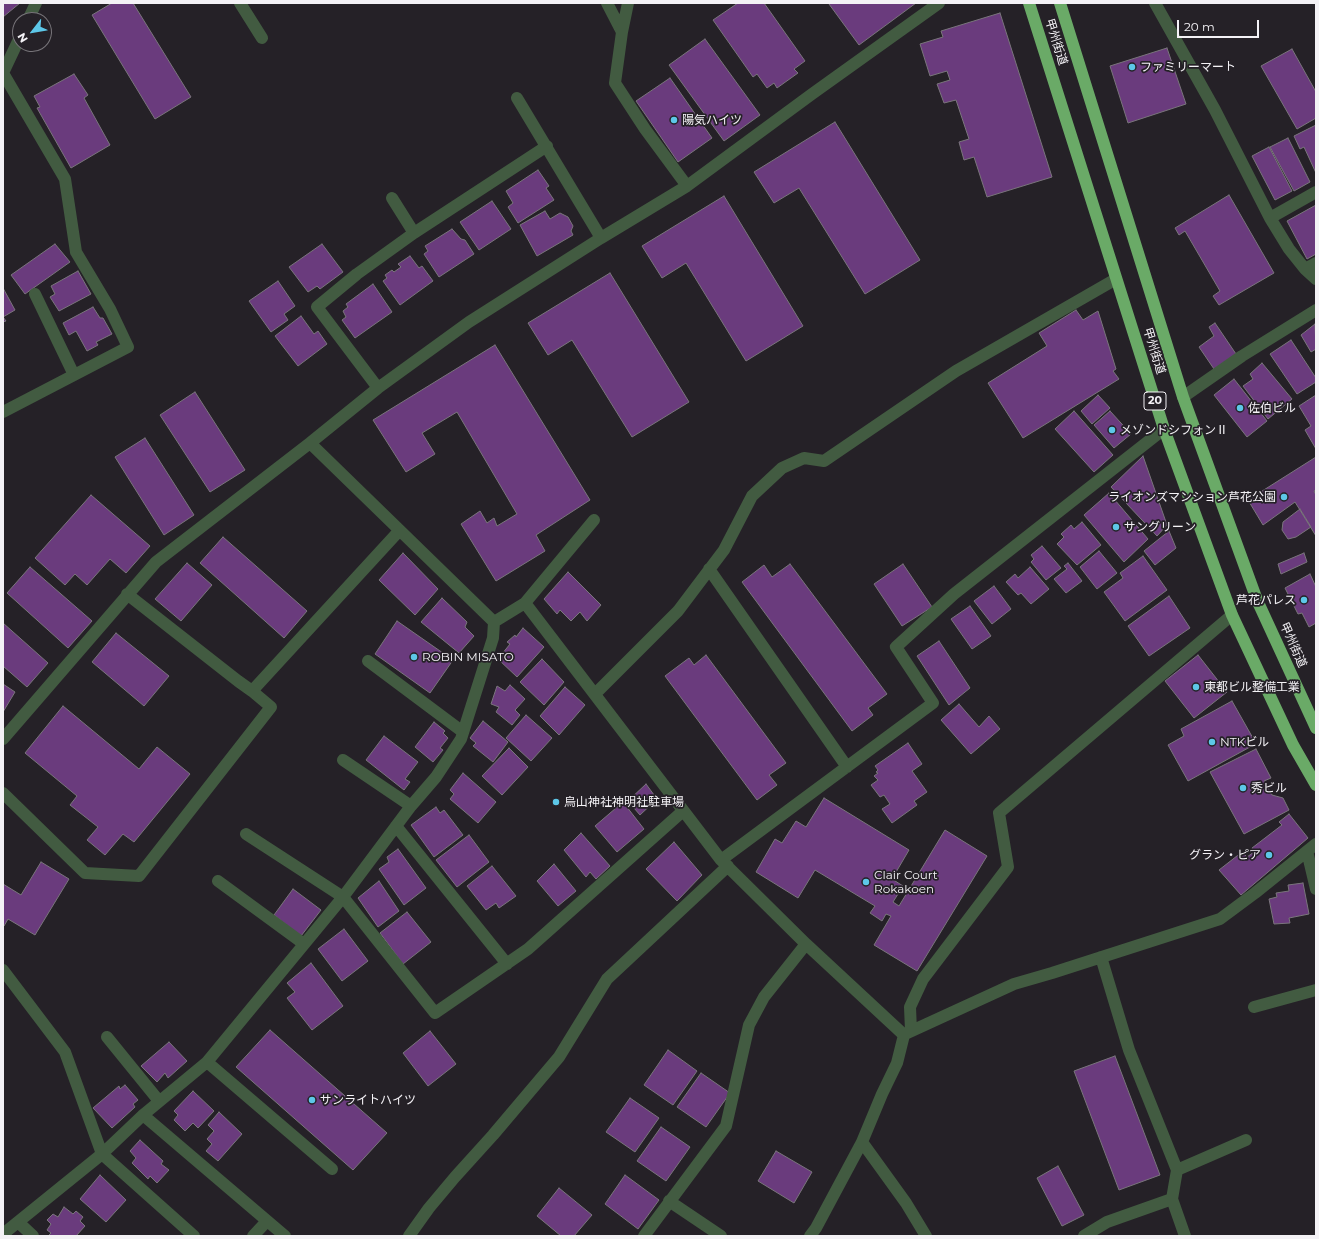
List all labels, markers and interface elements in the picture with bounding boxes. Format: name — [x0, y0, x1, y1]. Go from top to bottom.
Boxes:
north arrow — [12, 12, 52, 52]
scale bar — [1179, 12, 1261, 38]
street label: 甲州街道 — [1042, 17, 1070, 67]
text: 20 m — [1184, 19, 1215, 34]
text: N — [14, 30, 31, 45]
place label: ファミリーマート — [1140, 60, 1236, 74]
marker: ファミリーマート — [1127, 62, 1137, 72]
place label: 陽気ハイツ — [682, 113, 742, 127]
marker: 陽気ハイツ — [669, 115, 679, 125]
street label: 甲州街道 — [1140, 326, 1168, 376]
road number: 20 — [1144, 392, 1166, 410]
place label: 佐伯ビル — [1248, 401, 1296, 415]
marker: 佐伯ビル — [1235, 403, 1245, 413]
place label: メゾンドシフォンⅡ — [1120, 423, 1228, 437]
marker: メゾンドシフォンⅡ — [1107, 425, 1117, 435]
place label: ライオンズマンション芦花公園 — [1108, 490, 1276, 504]
marker: ライオンズマンション芦花公園 — [1279, 492, 1289, 502]
place label: サングリーン — [1124, 520, 1196, 534]
marker: サングリーン — [1111, 522, 1121, 532]
place label: 芦花パレス — [1236, 593, 1296, 607]
marker: 芦花パレス — [1299, 595, 1309, 605]
street label: 甲州街道 — [1277, 620, 1309, 670]
place label: ROBIN MISATO — [422, 650, 514, 664]
marker: ROBIN MISATO — [409, 652, 419, 662]
place label: 東都ビル整備工業 — [1204, 680, 1300, 694]
marker: 東都ビル整備工業 — [1191, 682, 1201, 692]
place label: NTKビル — [1220, 735, 1269, 749]
marker: NTKビル — [1207, 737, 1217, 747]
place label: 秀ビル — [1251, 781, 1287, 795]
marker: 秀ビル — [1238, 783, 1248, 793]
place label: 烏山神社神明社駐車場 — [564, 795, 684, 809]
marker: 烏山神社神明社駐車場 — [551, 797, 561, 807]
place label: グラン・ピア — [1189, 848, 1261, 862]
marker: グラン・ピア — [1264, 850, 1274, 860]
place label: Clair Court Rokakoen — [874, 868, 938, 896]
marker: Clair Court Rokakoen — [861, 877, 871, 887]
place label: サンライトハイツ — [320, 1093, 416, 1107]
marker: サンライトハイツ — [307, 1095, 317, 1105]

